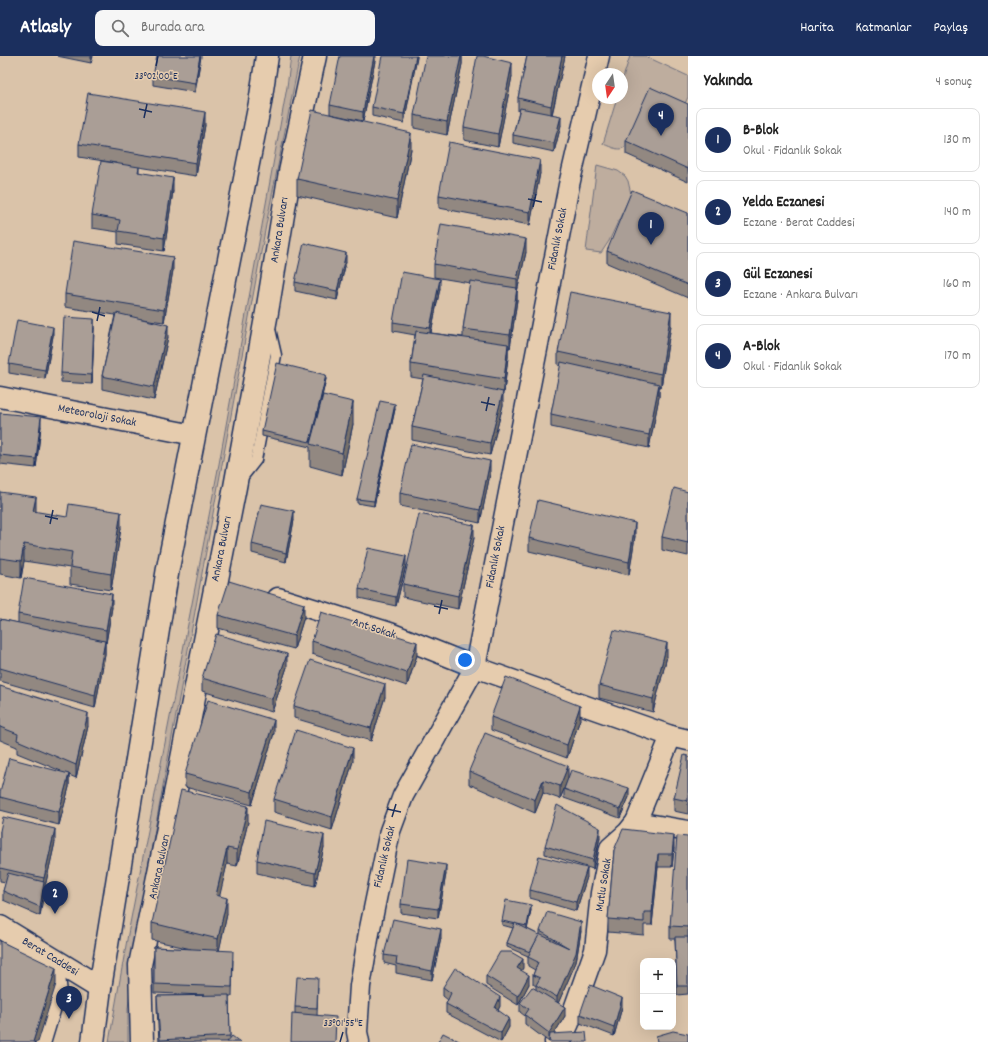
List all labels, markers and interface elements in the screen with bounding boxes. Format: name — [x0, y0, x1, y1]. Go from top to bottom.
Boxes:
search box — [95, 10, 375, 46]
text: Atlasly — [20, 15, 71, 42]
icon: search — [109, 17, 131, 39]
text: Burada ara — [141, 17, 204, 39]
text: Harita — [800, 18, 834, 38]
text: Katmanlar — [856, 18, 911, 38]
text: Paylaş — [933, 18, 968, 38]
north arrow — [592, 68, 628, 104]
text: 33°02'00"E — [135, 70, 178, 84]
text: Yakında — [704, 70, 752, 94]
text: 4 sonuç — [936, 73, 972, 92]
pin: 4 — [648, 103, 674, 136]
text: B-Blok — [743, 120, 779, 142]
text: 1 — [717, 131, 719, 150]
text: 130 m — [943, 131, 971, 150]
text: Okul · Fidanlık Sokak — [743, 142, 842, 161]
text: Yelda Eczanesi — [743, 192, 824, 214]
street label: Ankara Bulvarı — [266, 196, 294, 264]
text: 2 — [715, 203, 721, 222]
text: 140 m — [944, 203, 971, 222]
street label: Fidanlık Sokak — [544, 206, 572, 272]
pin: 1 — [638, 212, 664, 245]
text: Eczane · Berat Caddesi — [743, 214, 855, 233]
text: Gül Eczanesi — [743, 264, 812, 286]
text: 3 — [715, 275, 721, 294]
text: 160 m — [943, 275, 971, 294]
text: Eczane · Ankara Bulvarı — [743, 286, 858, 305]
text: A-Blok — [743, 336, 780, 358]
text: 4 — [715, 347, 721, 366]
text: 170 m — [944, 347, 971, 366]
text: Okul · Fidanlık Sokak — [743, 358, 842, 377]
street label: Meteoroloji Sokak — [56, 400, 138, 432]
street label: Ankara Bulvarı — [207, 515, 237, 583]
street label: Fidanlık Sokak — [482, 524, 510, 590]
street label: Ant Sokak — [350, 614, 398, 644]
your location — [455, 650, 475, 670]
street label: Fidanlık Sokak — [370, 824, 400, 890]
street label: Ankara Bulvarı — [145, 833, 175, 901]
street label: Mutlu Sokak — [591, 857, 617, 913]
pin: 2 — [42, 881, 68, 914]
street label: Berat Caddesi — [18, 933, 82, 981]
map controls — [640, 958, 676, 1030]
button: + — [640, 958, 676, 994]
pin: 3 — [56, 986, 82, 1019]
button: − — [640, 994, 676, 1030]
text: 33°01'55"E — [323, 1017, 363, 1031]

